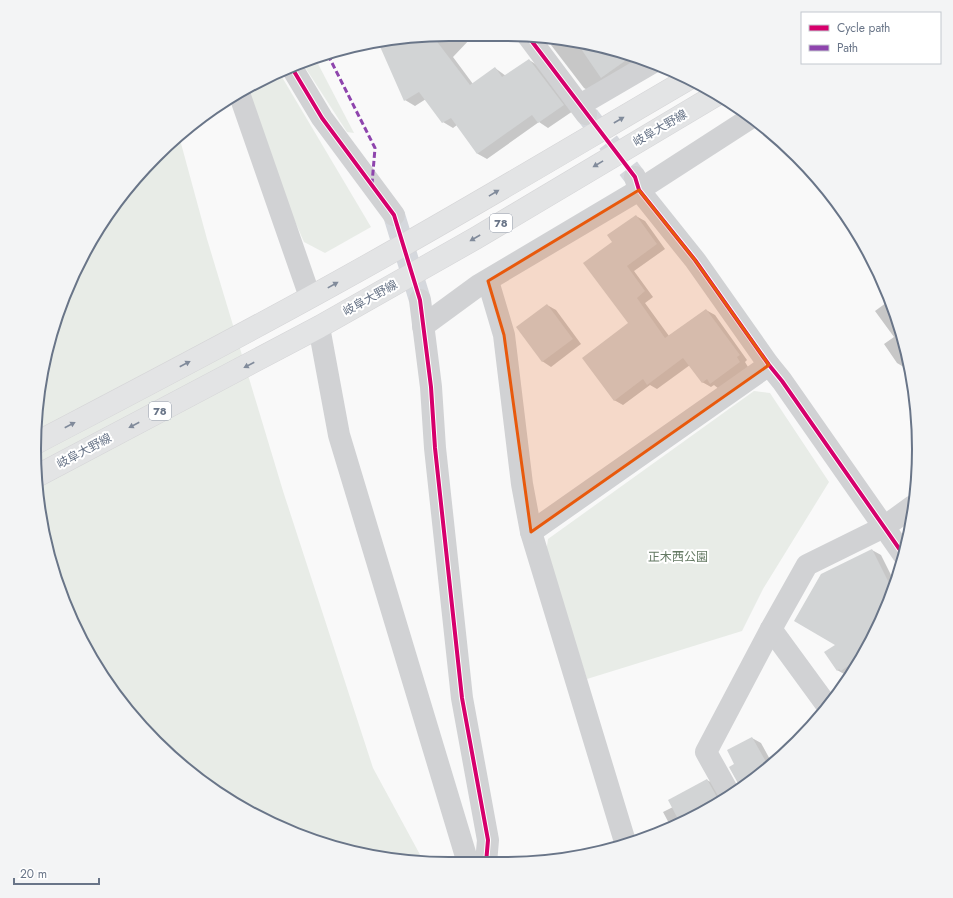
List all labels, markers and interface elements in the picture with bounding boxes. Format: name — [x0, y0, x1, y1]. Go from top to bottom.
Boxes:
legend — [801, 12, 941, 64]
text: Cycle path — [837, 19, 890, 37]
text: Path — [837, 39, 858, 57]
street label: 岐阜大野線 — [630, 105, 690, 151]
one-way arrow — [613, 116, 625, 123]
one-way arrow — [592, 161, 604, 168]
one-way arrow — [489, 190, 500, 197]
road number: 78 — [490, 214, 512, 232]
one-way arrow — [469, 235, 481, 242]
street label: 岐阜大野線 — [339, 276, 401, 320]
one-way arrow — [327, 281, 339, 288]
one-way arrow — [179, 361, 191, 367]
one-way arrow — [243, 361, 255, 368]
road number: 78 — [149, 402, 171, 420]
one-way arrow — [64, 421, 76, 428]
one-way arrow — [128, 422, 140, 428]
street label: 岐阜大野線 — [53, 429, 115, 473]
park label: 正木西公園 — [648, 548, 708, 566]
scale bar — [14, 860, 99, 886]
text: 20 m — [20, 865, 47, 883]

